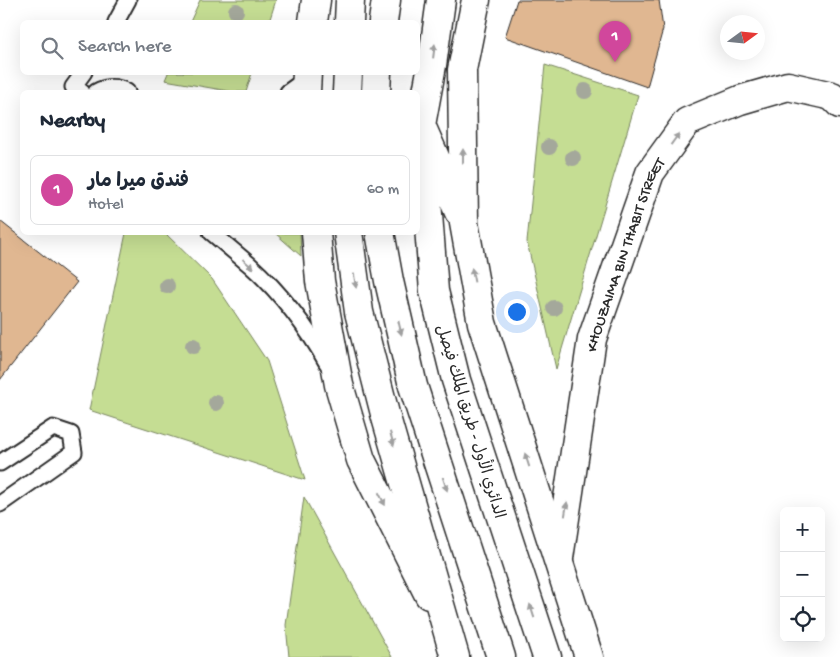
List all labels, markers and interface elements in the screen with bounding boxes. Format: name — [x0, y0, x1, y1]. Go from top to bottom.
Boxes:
north arrow — [720, 15, 765, 60]
search box — [20, 20, 420, 75]
pin: 1 — [599, 21, 631, 62]
icon: search — [38, 34, 66, 62]
text: Search here — [78, 36, 172, 59]
one-way arrow — [430, 43, 438, 59]
text: Nearby — [40, 110, 105, 135]
one-way arrow — [669, 133, 680, 146]
one-way arrow — [459, 148, 467, 164]
street label: KHOUZAIMA BIN THABIT STREET — [584, 155, 671, 353]
text: فندق ميرا مار — [88, 171, 189, 194]
text: 1 — [54, 181, 60, 200]
text: 60 m — [367, 181, 399, 200]
text: Hotel — [88, 196, 124, 215]
one-way arrow — [242, 258, 254, 269]
one-way arrow — [469, 266, 477, 282]
one-way arrow — [351, 273, 359, 289]
your location — [504, 299, 530, 325]
one-way arrow — [396, 321, 404, 336]
street label: الدائري الأول - طريق الملك فيصل — [430, 322, 511, 521]
one-way arrow — [388, 431, 396, 446]
one-way arrow — [523, 453, 530, 468]
one-way arrow — [442, 477, 449, 492]
one-way arrow — [378, 491, 386, 506]
one-way arrow — [562, 501, 570, 517]
map controls — [780, 507, 825, 642]
button: + — [780, 507, 825, 552]
button: − — [780, 552, 825, 597]
button: locate — [780, 597, 825, 642]
one-way arrow — [527, 603, 535, 618]

